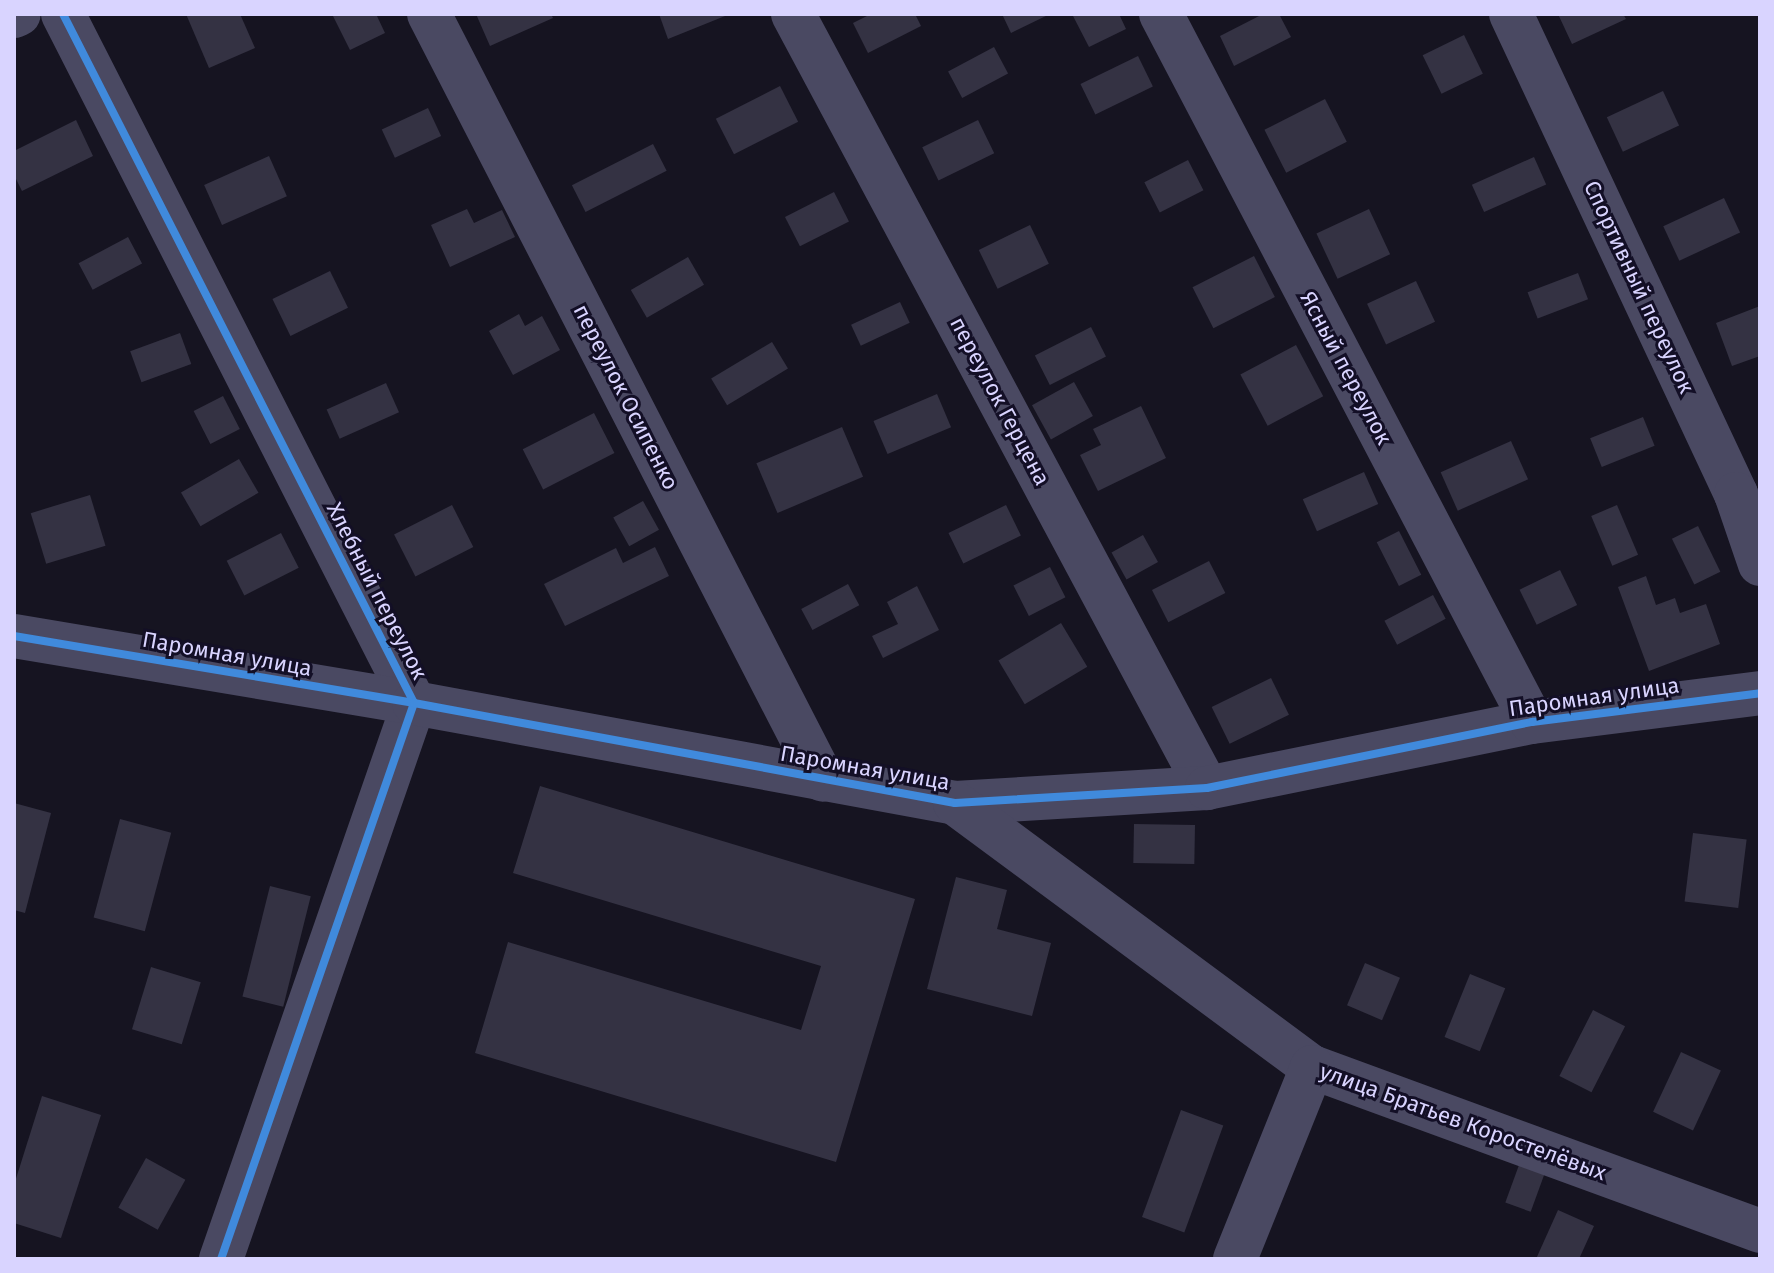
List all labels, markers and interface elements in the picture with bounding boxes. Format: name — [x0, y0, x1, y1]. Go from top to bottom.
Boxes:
street label: Спортивный переулок — [1578, 176, 1700, 398]
street label: Ясный переулок — [1295, 287, 1397, 449]
street label: переулок Осипенко — [568, 300, 684, 494]
street label: переулок Герцена — [944, 312, 1056, 490]
street label: Хлебный переулок — [321, 498, 433, 684]
street label: Паромная улица — [140, 626, 314, 682]
street label: Паромная улица — [1507, 672, 1681, 722]
street label: Паромная улица — [778, 740, 952, 796]
street label: улица Братьев Коростелёвых — [1316, 1058, 1610, 1186]

